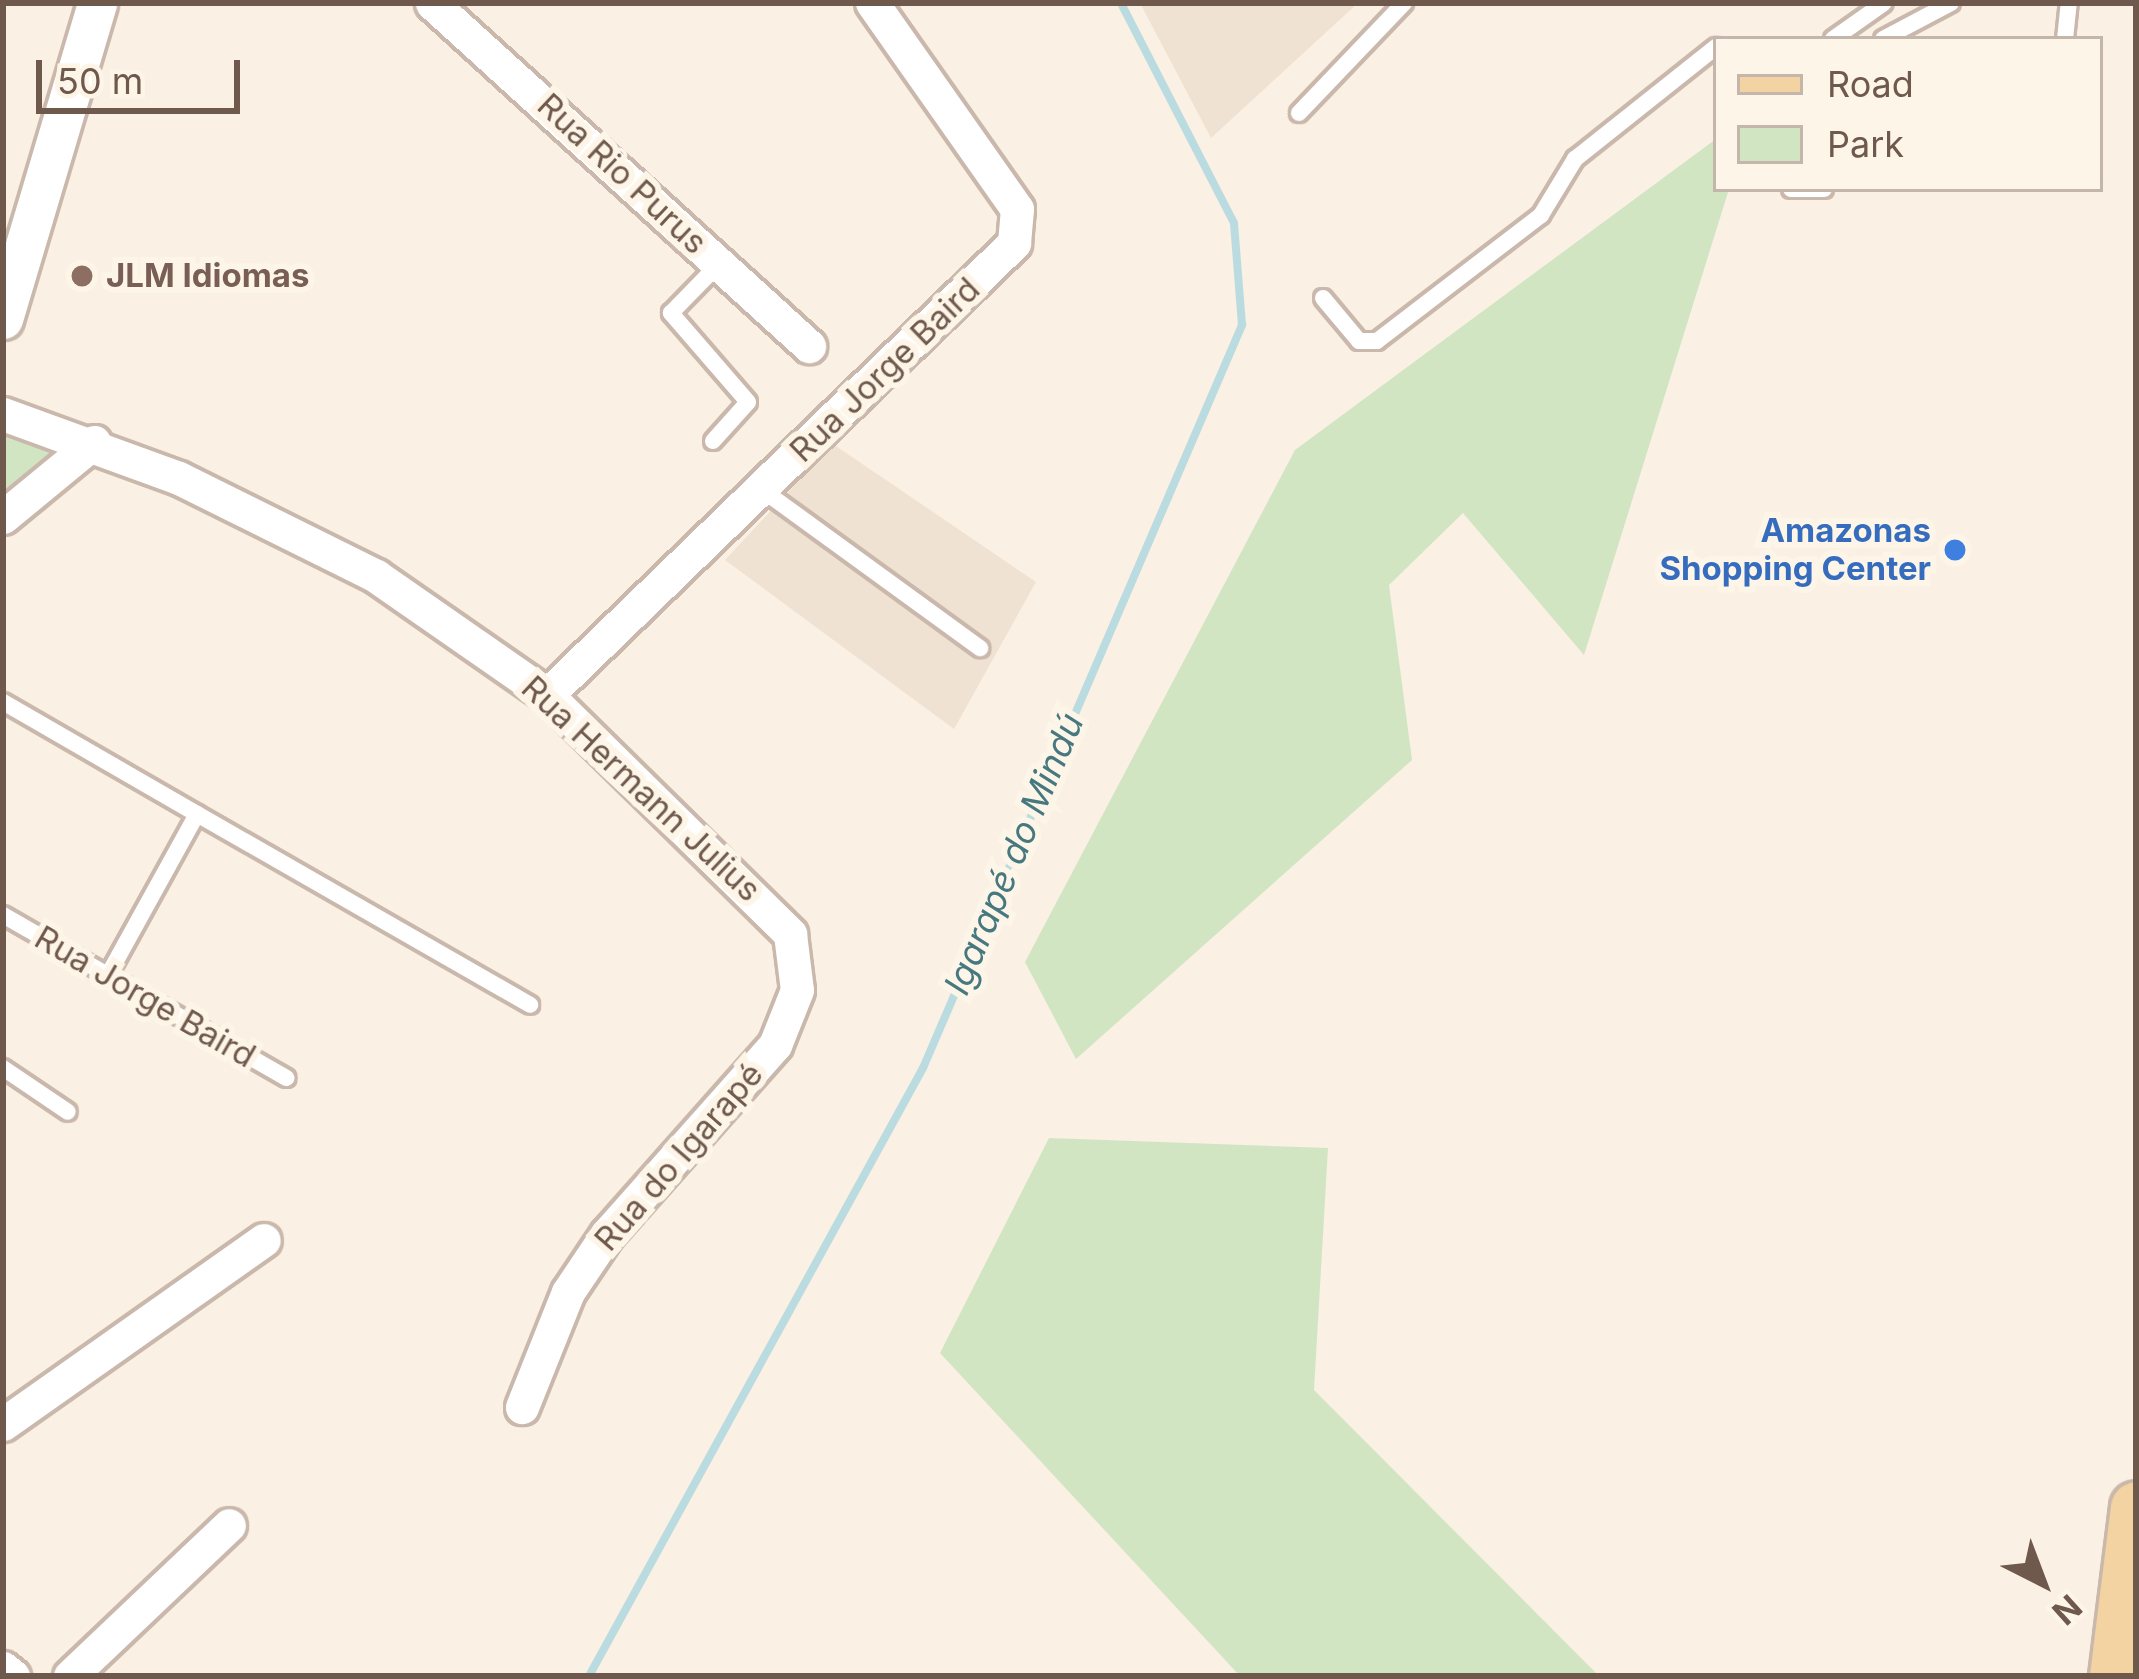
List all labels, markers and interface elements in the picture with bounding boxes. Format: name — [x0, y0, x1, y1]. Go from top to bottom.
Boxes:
scale bar — [42, 36, 246, 110]
legend — [1713, 36, 2103, 192]
text: 50 m — [57, 59, 143, 103]
text: Road — [1827, 62, 1914, 106]
street label: Rua Rio Purus — [529, 86, 715, 262]
text: Park — [1827, 122, 1904, 166]
place label: JLM Idiomas — [106, 256, 310, 296]
marker: JLM Idiomas — [69, 263, 95, 289]
street label: Rua Jorge Baird — [782, 270, 988, 470]
place label: Amazonas Shopping Center — [1659, 511, 1931, 589]
marker: Amazonas Shopping Center — [1942, 537, 1968, 563]
street label: Rua Hermann Julius — [513, 668, 769, 910]
water label: Igarapé do Mindú — [935, 707, 1093, 1001]
street label: Rua Jorge Baird — [28, 918, 262, 1076]
street label: Rua do Igarapé — [587, 1055, 771, 1259]
north arrow — [1983, 1523, 2103, 1643]
text: N — [2044, 1586, 2090, 1633]

